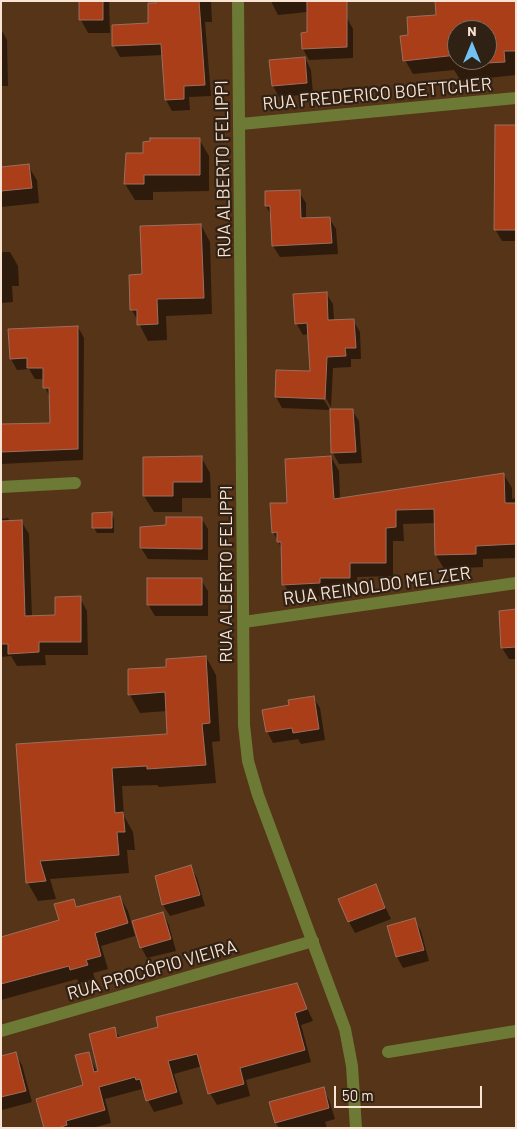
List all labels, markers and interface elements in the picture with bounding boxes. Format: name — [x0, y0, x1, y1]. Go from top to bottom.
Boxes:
north arrow — [447, 20, 497, 70]
text: N — [467, 22, 477, 39]
street label: RUA FREDERICO BOETTCHER — [261, 73, 493, 115]
street label: RUA ALBERTO FELIPPI — [211, 80, 235, 258]
street label: RUA ALBERTO FELIPPI — [215, 485, 237, 663]
street label: RUA REINOLDO MELZER — [282, 562, 472, 610]
street label: RUA PROCÓPIO VIEIRA — [65, 935, 239, 1005]
scale bar — [337, 1076, 484, 1108]
text: 50 m — [342, 1086, 374, 1104]

